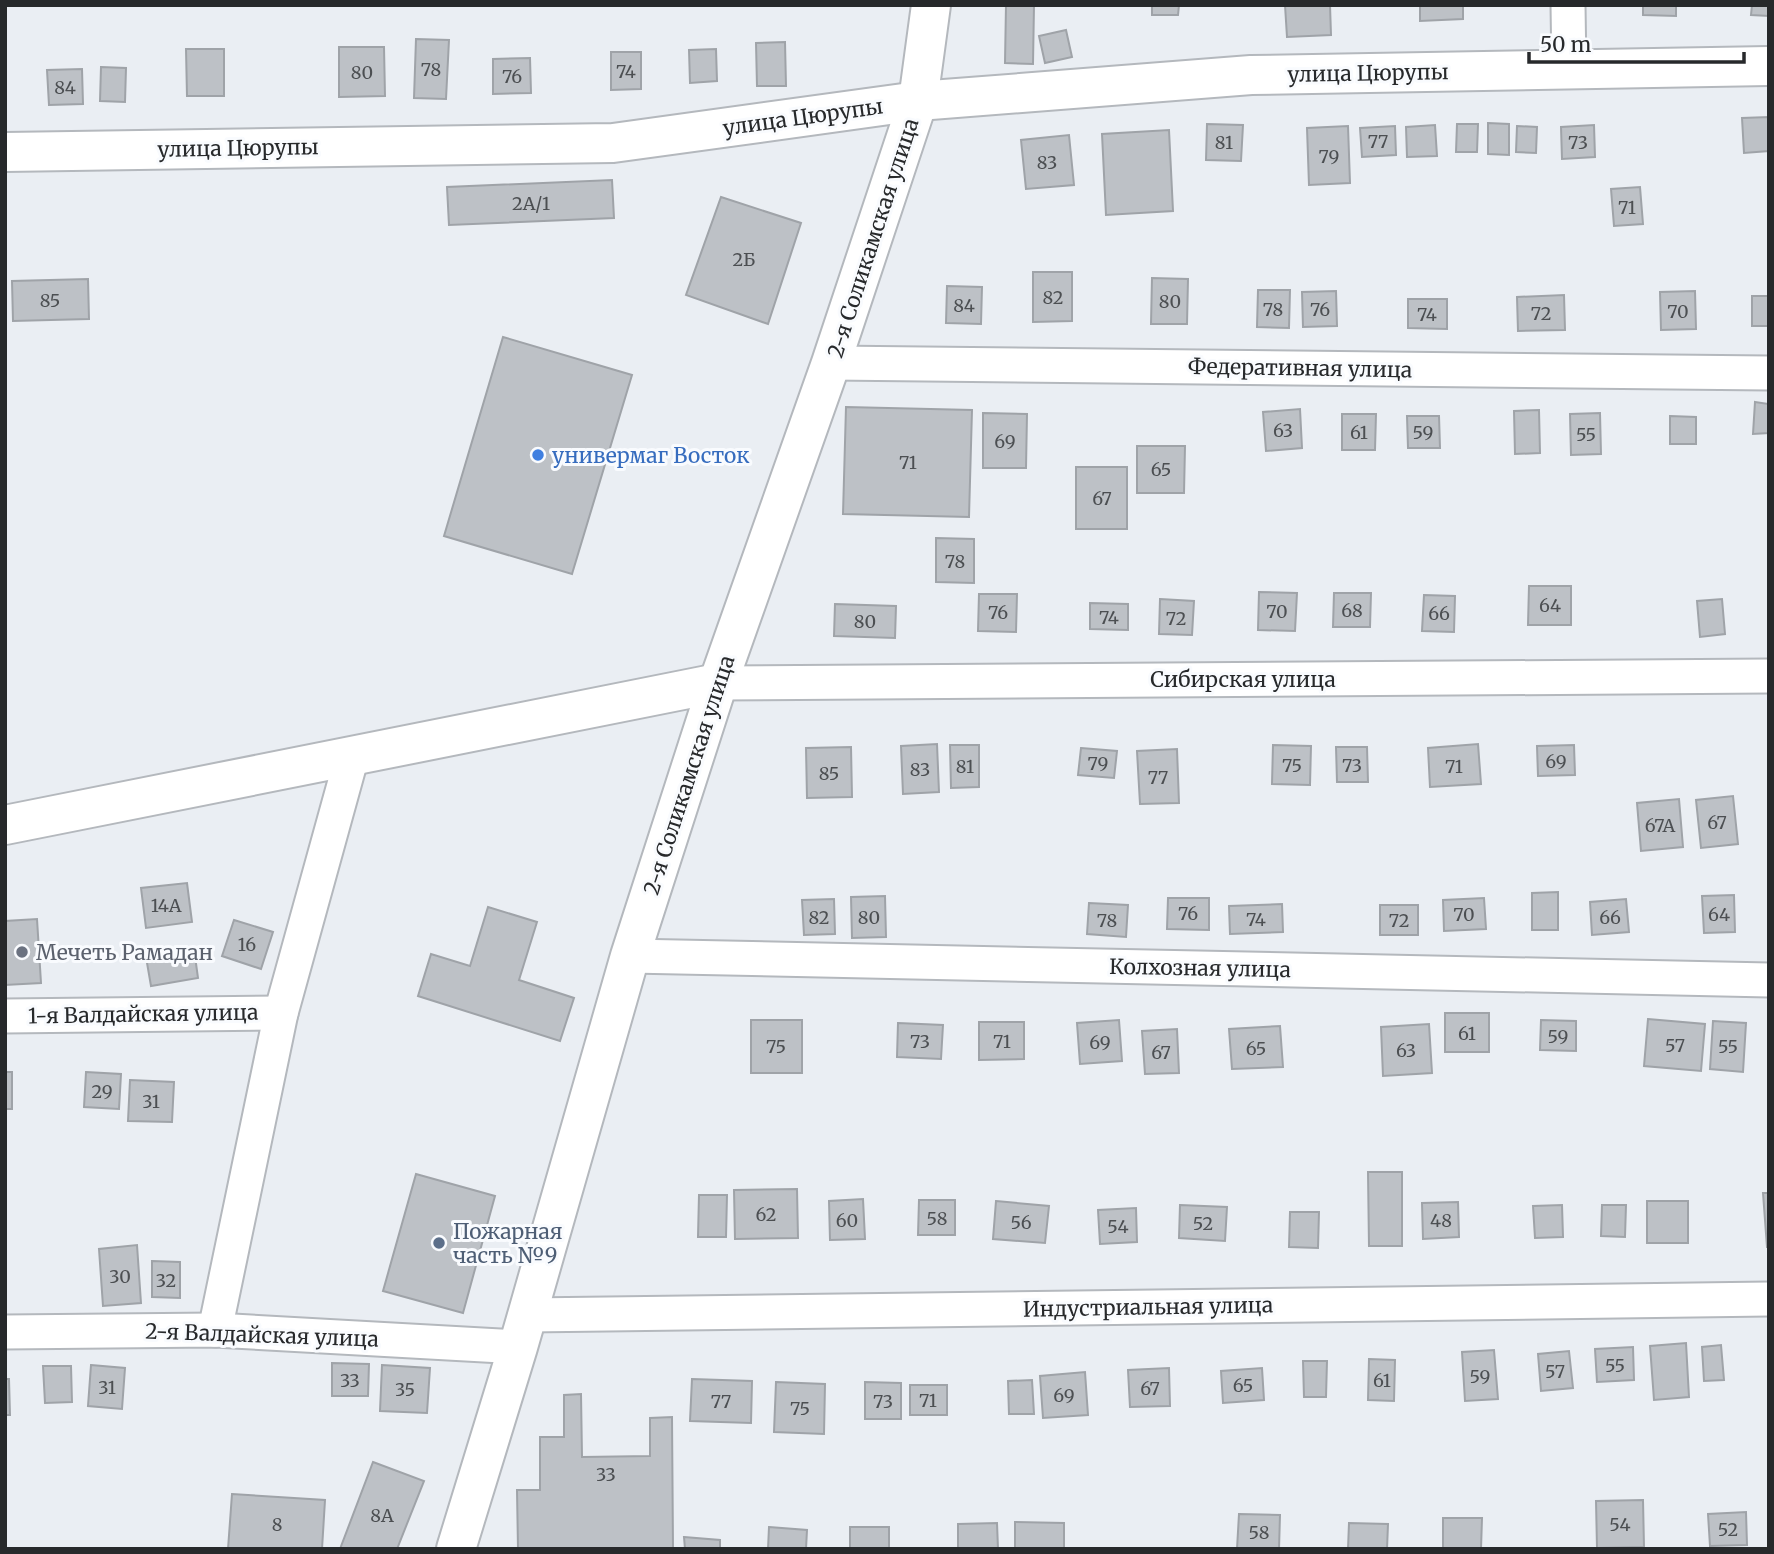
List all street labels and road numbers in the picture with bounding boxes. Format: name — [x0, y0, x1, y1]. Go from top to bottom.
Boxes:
street label: улица Цюрупы — [1287, 58, 1449, 88]
street label: улица Цюрупы — [721, 92, 885, 142]
street label: 2-я Соликамская улица — [822, 115, 924, 361]
street label: улица Цюрупы — [157, 133, 319, 163]
street label: Федеративная улица — [1188, 353, 1412, 383]
street label: 2-я Соликамская улица — [638, 652, 740, 898]
street label: Сибирская улица — [1150, 666, 1336, 693]
street label: Колхозная улица — [1109, 953, 1291, 983]
street label: 1-я Валдайская улица — [28, 998, 258, 1030]
street label: Индустриальная улица — [1023, 1291, 1273, 1323]
street label: 2-я Валдайская улица — [145, 1317, 379, 1353]

